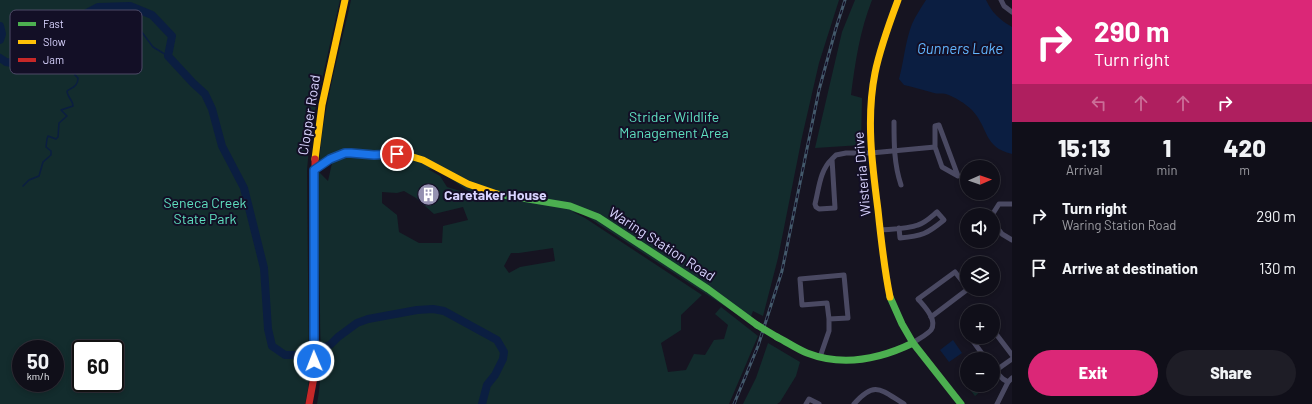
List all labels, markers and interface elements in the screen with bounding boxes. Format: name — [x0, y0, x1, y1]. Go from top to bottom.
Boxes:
legend — [10, 10, 142, 74]
text: 290 m — [1094, 14, 1170, 48]
icon: right — [1028, 16, 1080, 68]
text: Fast — [43, 17, 64, 30]
text: Slow — [43, 35, 66, 48]
water label: Gunners Lake — [917, 39, 1003, 57]
text: Turn right — [1094, 48, 1170, 70]
text: Jam — [43, 53, 64, 66]
street label: Clopper Road — [294, 74, 323, 156]
icon: left — [1088, 92, 1110, 114]
icon: ahead — [1130, 92, 1152, 114]
icon: ahead — [1172, 92, 1194, 114]
icon: right — [1214, 92, 1236, 114]
park label: Strider Wildlife Management Area — [619, 108, 729, 141]
street label: Wisteria Drive — [849, 131, 874, 217]
text: 15:13 — [1058, 133, 1110, 162]
text: 1 — [1163, 133, 1171, 162]
text: 420 — [1224, 133, 1266, 162]
pin — [380, 137, 414, 171]
icon: arrive — [386, 143, 408, 165]
north arrow — [960, 160, 1000, 200]
map controls — [960, 160, 1000, 392]
text: Arrival — [1066, 162, 1102, 178]
text: min — [1156, 162, 1178, 178]
text: m — [1239, 162, 1250, 178]
building icon: Caretaker House — [415, 182, 441, 208]
place label: Caretaker House — [444, 186, 547, 203]
park label: Seneca Creek State Park — [163, 194, 247, 227]
text: Turn right — [1062, 199, 1127, 217]
street label: Waring Station Road — [606, 203, 719, 284]
icon: right — [1028, 205, 1050, 227]
text: 290 m — [1256, 207, 1296, 225]
button: sound — [960, 208, 1000, 248]
text: Waring Station Road — [1062, 217, 1176, 233]
button: layers — [960, 256, 1000, 296]
icon: arrive — [1028, 257, 1050, 279]
text: Arrive at destination — [1062, 259, 1198, 277]
text: 130 m — [1259, 259, 1296, 277]
button: + — [960, 304, 1000, 344]
speed limit sign: 60 — [72, 340, 124, 392]
position arrow — [293, 340, 335, 382]
text: 50 — [27, 349, 49, 373]
button: Exit — [1028, 350, 1158, 396]
button: Share — [1166, 350, 1296, 396]
button: − — [960, 352, 1000, 392]
text: km/h — [27, 370, 49, 382]

